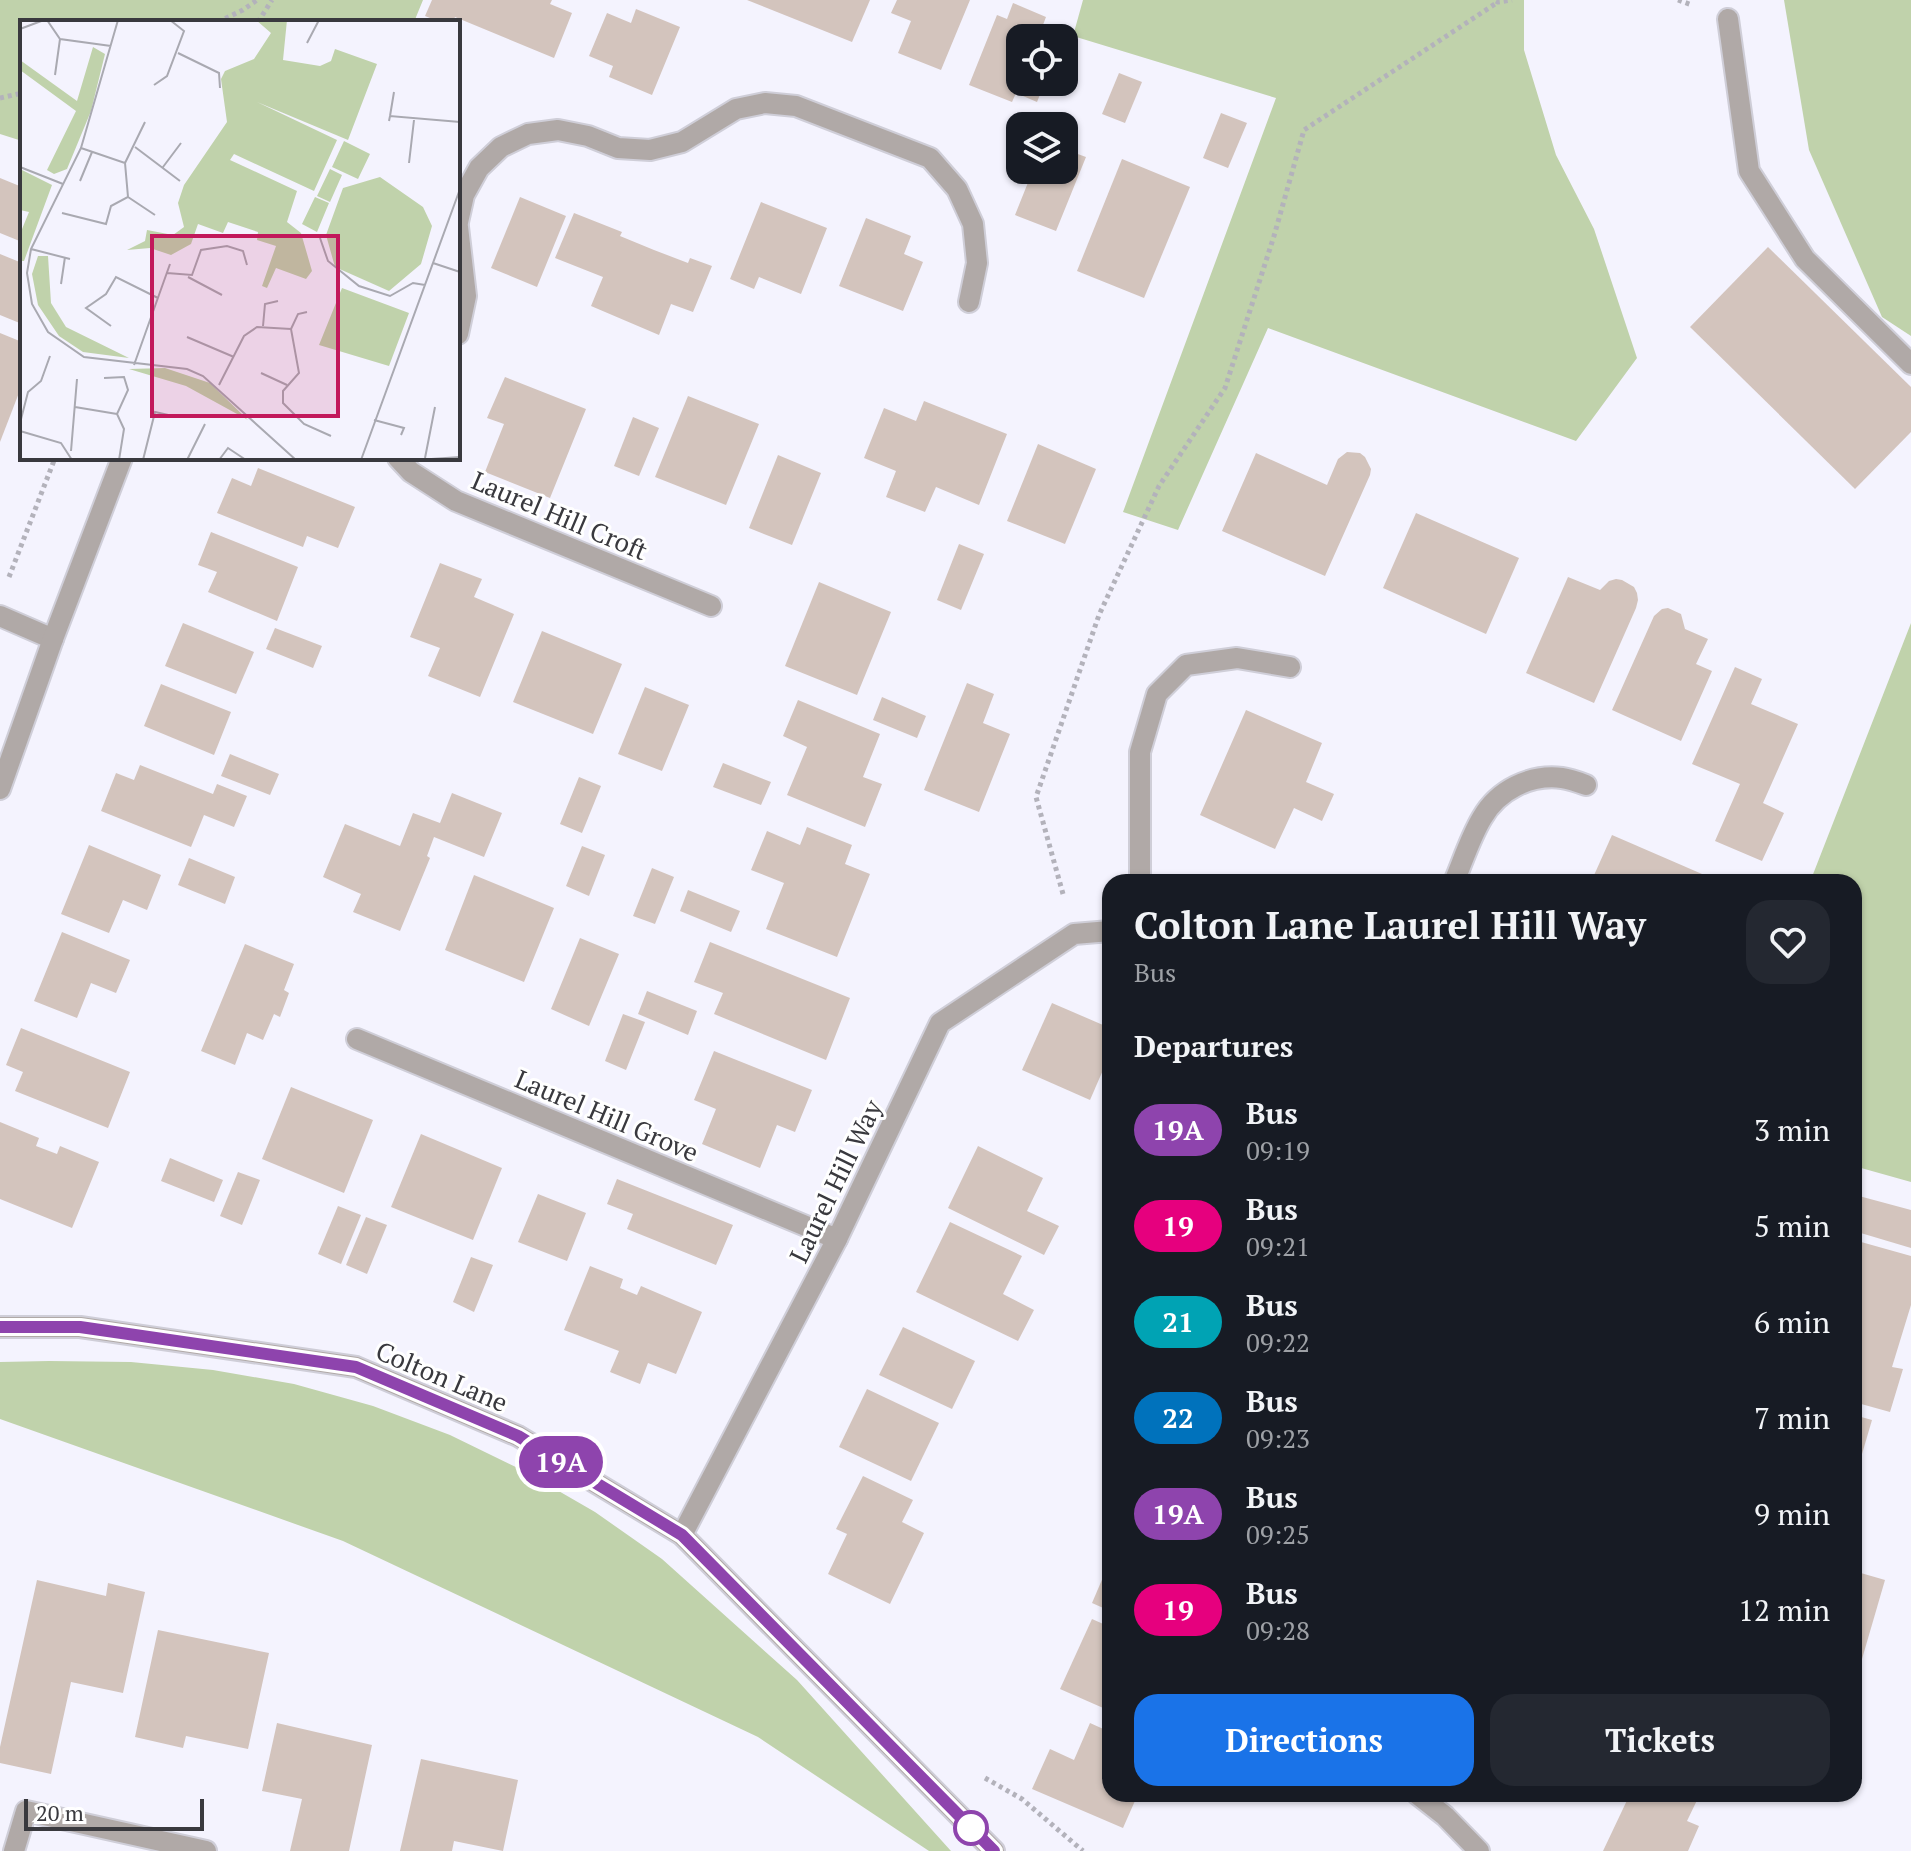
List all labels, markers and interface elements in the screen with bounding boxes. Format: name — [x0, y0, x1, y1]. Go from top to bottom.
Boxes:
inset map — [20, 20, 460, 460]
map controls — [1006, 24, 1078, 184]
button: locate — [1006, 24, 1078, 96]
button: layers — [1006, 112, 1078, 184]
street label: Laurel Hill Croft — [467, 463, 653, 567]
text: Colton Lane Laurel Hill Way — [1134, 900, 1646, 950]
button: heart — [1746, 900, 1830, 984]
text: Bus — [1134, 955, 1176, 989]
text: Departures — [1134, 1026, 1293, 1066]
street label: Laurel Hill Grove — [510, 1061, 704, 1169]
street label: Laurel Hill Way — [781, 1093, 889, 1268]
text: Bus — [1246, 1093, 1298, 1133]
text: 3 min — [1754, 1110, 1830, 1150]
text: 19A — [1152, 1111, 1204, 1148]
text: 09:19 — [1246, 1133, 1310, 1167]
text: Bus — [1246, 1189, 1298, 1229]
text: 5 min — [1754, 1206, 1830, 1246]
text: 19 — [1162, 1207, 1194, 1244]
text: 09:21 — [1246, 1229, 1310, 1263]
text: Bus — [1246, 1285, 1298, 1325]
text: 6 min — [1754, 1302, 1830, 1342]
text: 21 — [1162, 1303, 1194, 1340]
text: 09:22 — [1246, 1325, 1310, 1359]
street label: Colton Lane — [371, 1333, 513, 1419]
text: Bus — [1246, 1381, 1298, 1421]
text: 7 min — [1754, 1398, 1830, 1438]
text: 22 — [1162, 1399, 1194, 1436]
text: 09:23 — [1246, 1421, 1310, 1455]
line badge: 19A — [515, 1436, 607, 1488]
text: 19A — [535, 1443, 587, 1480]
text: Bus — [1246, 1477, 1298, 1517]
text: 9 min — [1754, 1494, 1830, 1534]
text: 19A — [1152, 1495, 1204, 1532]
text: 09:25 — [1246, 1517, 1310, 1551]
text: Bus — [1246, 1573, 1298, 1613]
text: 12 min — [1738, 1590, 1830, 1630]
text: 19 — [1162, 1591, 1194, 1628]
text: 09:28 — [1246, 1613, 1310, 1647]
button: Directions — [1134, 1694, 1474, 1786]
button: Tickets — [1490, 1694, 1830, 1786]
scale bar — [24, 1795, 204, 1831]
text: 20 m — [36, 1798, 84, 1827]
unlabelled marker — [954, 1811, 988, 1845]

